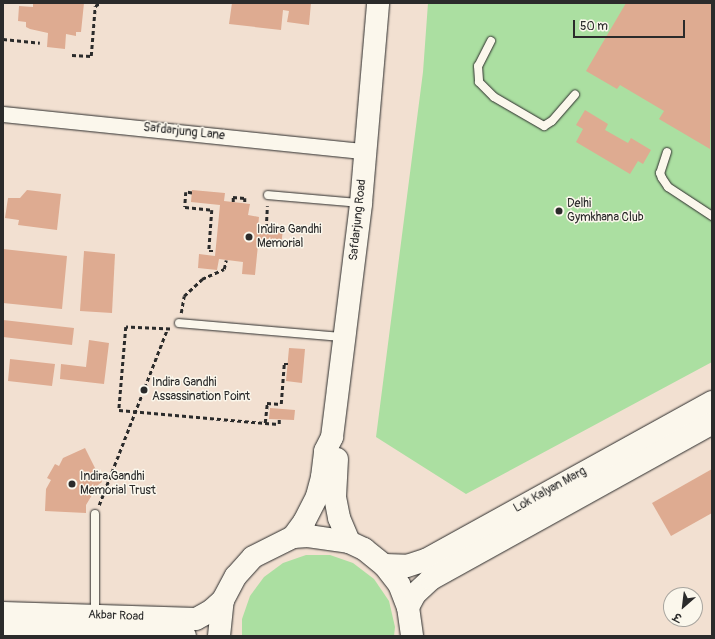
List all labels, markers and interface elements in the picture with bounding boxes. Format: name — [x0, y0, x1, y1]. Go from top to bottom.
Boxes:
scale bar — [575, 12, 687, 38]
text: 50 m — [580, 19, 608, 34]
street label: Safdarjung Lane — [143, 121, 225, 143]
street label: Safdarjung Road — [347, 178, 369, 262]
place label: Delhi Gymkhana Club — [567, 197, 644, 225]
marker: Delhi Gymkhana Club — [554, 206, 564, 216]
place label: Indira Gandhi Memorial — [257, 223, 321, 251]
marker: Indira Gandhi Memorial — [244, 232, 254, 242]
place label: Indira Gandhi Assassination Point — [152, 376, 250, 404]
marker: Indira Gandhi Assassination Point — [139, 385, 149, 395]
street label: Lok Kalyan Marg — [511, 464, 589, 516]
place label: Indira Gandhi Memorial Trust — [80, 470, 156, 498]
marker: Indira Gandhi Memorial Trust — [67, 479, 77, 489]
north arrow — [663, 587, 703, 627]
street label: Akbar Road — [88, 608, 144, 624]
text: उ — [671, 610, 684, 625]

